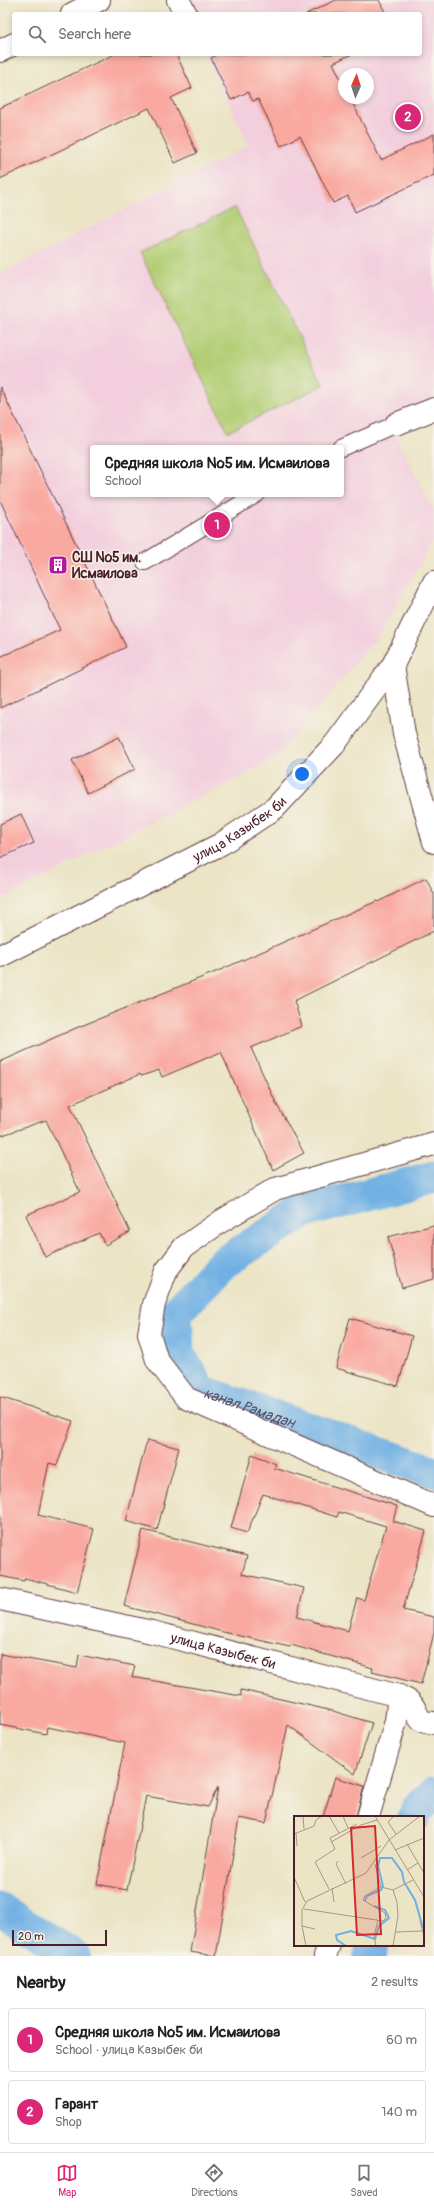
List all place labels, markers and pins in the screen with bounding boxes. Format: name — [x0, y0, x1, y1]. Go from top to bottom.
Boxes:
pin: 2 — [395, 102, 421, 132]
pin: 1 — [204, 510, 230, 540]
place label: СШ №5 им. Исмаилова — [72, 549, 141, 582]
building icon: СШ №5 им. Исмаилова — [47, 554, 69, 576]

